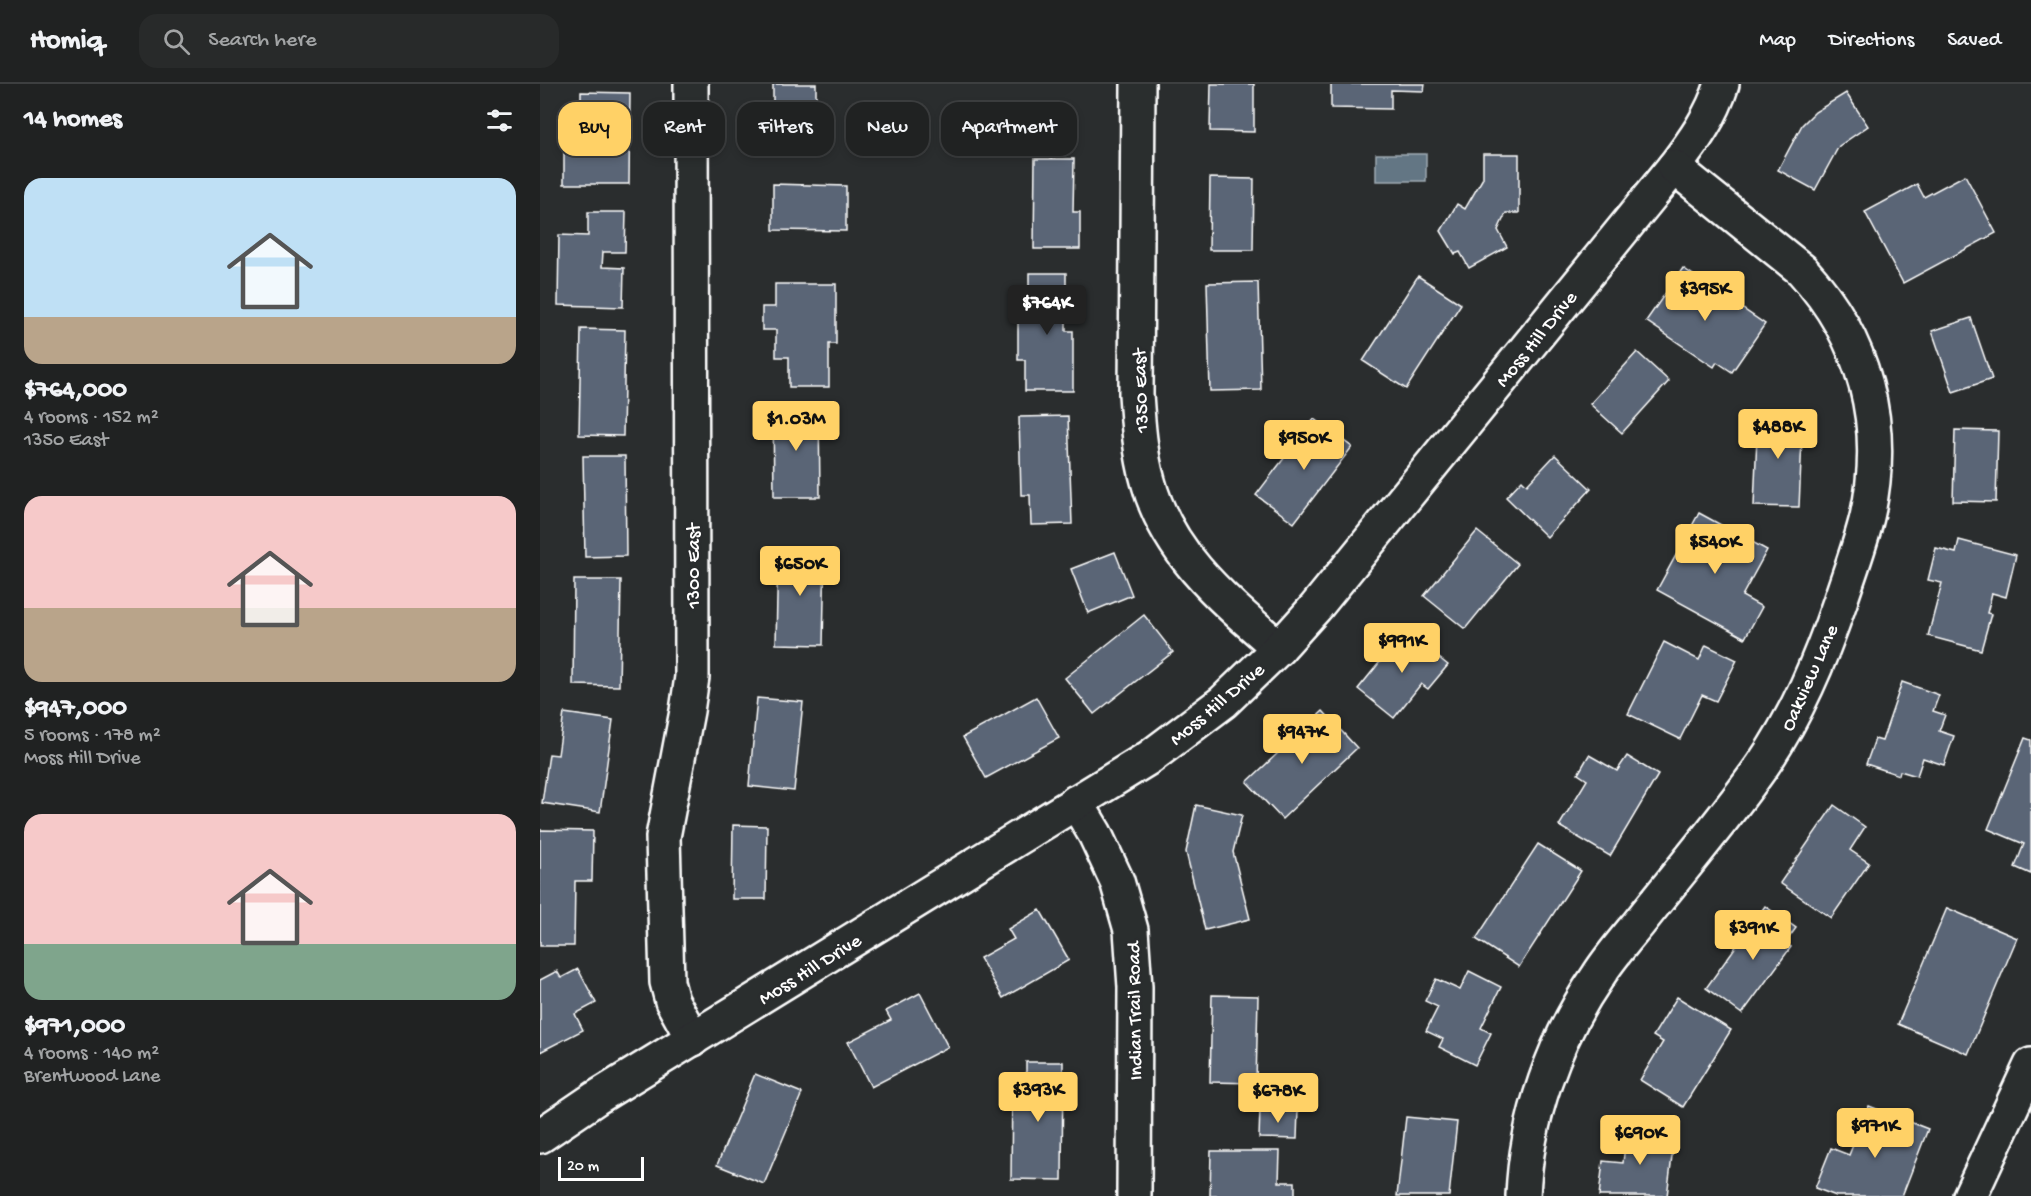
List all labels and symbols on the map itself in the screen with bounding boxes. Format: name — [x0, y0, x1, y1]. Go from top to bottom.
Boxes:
pin: $395K — [1663, 271, 1747, 322]
pin: $764K — [1005, 285, 1089, 336]
street label: Moss Hill Drive — [1492, 287, 1584, 393]
street label: 1350 East — [1129, 347, 1155, 434]
pin: $1.03M — [747, 401, 845, 452]
pin: $488K — [1736, 409, 1820, 460]
pin: $950K — [1262, 420, 1346, 471]
street label: 1300 East — [684, 522, 707, 610]
pin: $540K — [1673, 524, 1757, 575]
pin: $650K — [758, 546, 842, 597]
street label: Oakview Lane — [1778, 621, 1845, 735]
pin: $991K — [1360, 623, 1444, 674]
street label: Moss Hill Drive — [1166, 659, 1271, 752]
pin: $947K — [1260, 714, 1344, 765]
pin: $391K — [1711, 910, 1795, 961]
street label: Moss Hill Drive — [755, 930, 867, 1012]
street label: Indian Trail Road — [1124, 939, 1149, 1081]
pin: $393K — [996, 1072, 1080, 1123]
pin: $678K — [1236, 1073, 1320, 1124]
pin: $971K — [1833, 1108, 1917, 1159]
pin: $690K — [1598, 1115, 1682, 1166]
scale bar — [558, 1154, 644, 1182]

